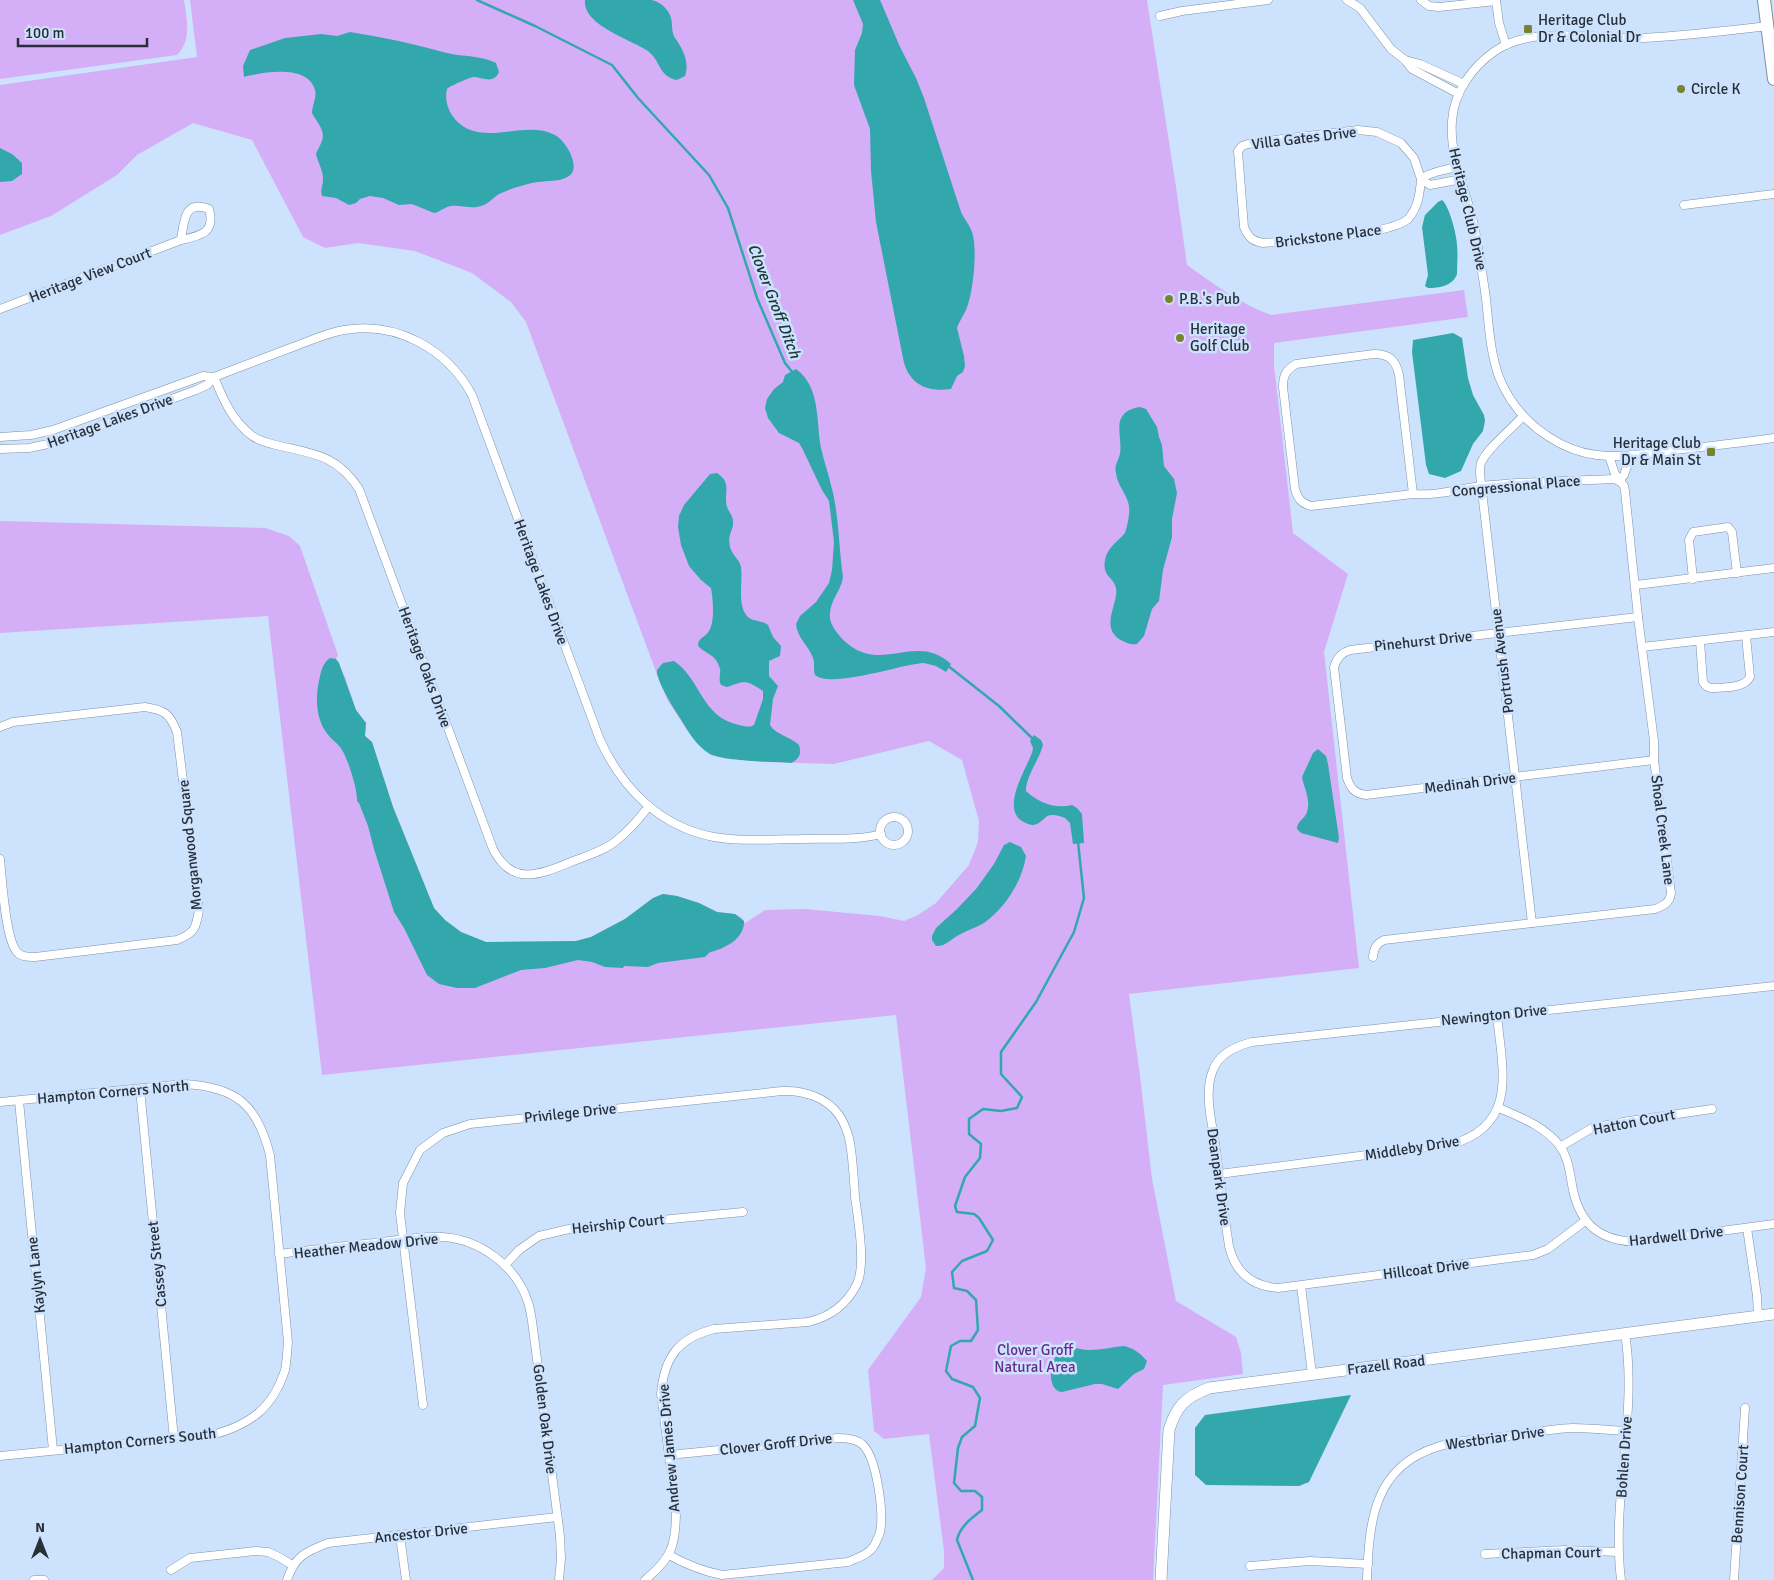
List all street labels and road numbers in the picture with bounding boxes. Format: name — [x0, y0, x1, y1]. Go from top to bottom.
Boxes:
street label: Villa Gates Drive — [1251, 123, 1357, 153]
street label: Heritage Club Drive — [1445, 146, 1491, 272]
street label: Brickstone Place — [1274, 221, 1382, 251]
street label: Heritage View Court — [27, 243, 153, 307]
street label: Heritage Lakes Drive — [45, 390, 175, 452]
street label: Congressional Place — [1451, 471, 1581, 501]
street label: Heritage Lakes Drive — [510, 517, 572, 647]
street label: Heritage Oaks Drive — [395, 604, 455, 730]
street label: Portrush Avenue — [1487, 607, 1517, 715]
street label: Pinehurst Drive — [1373, 627, 1473, 655]
street label: Medinah Drive — [1423, 768, 1517, 798]
street label: Shoal Creek Lane — [1647, 774, 1679, 886]
street label: Morganwood Square — [174, 779, 206, 911]
street label: Newington Drive — [1440, 1000, 1548, 1030]
street label: Hampton Corners North — [36, 1076, 190, 1108]
street label: Privilege Drive — [523, 1099, 617, 1127]
street label: Hatton Court — [1591, 1105, 1677, 1139]
street label: Deanpark Drive — [1203, 1127, 1235, 1227]
street label: Middleby Drive — [1363, 1132, 1461, 1164]
street label: Heirship Court — [571, 1210, 665, 1238]
street label: Cassey Street — [144, 1220, 170, 1308]
street label: Hardwell Drive — [1628, 1222, 1724, 1250]
street label: Heather Meadow Drive — [293, 1229, 439, 1263]
street label: Kaylyn Lane — [23, 1236, 49, 1314]
street label: Hillcoat Drive — [1382, 1255, 1470, 1283]
street label: Frazell Road — [1346, 1351, 1426, 1379]
street label: Golden Oak Drive — [529, 1363, 561, 1475]
street label: Andrew James Drive — [654, 1383, 684, 1513]
street label: Bohlen Drive — [1612, 1416, 1636, 1498]
street label: Westbriar Drive — [1445, 1422, 1545, 1454]
street label: Hampton Corners South — [63, 1424, 217, 1458]
street label: Clover Groff Drive — [719, 1429, 833, 1459]
street label: Bennison Court — [1728, 1444, 1752, 1544]
street label: Ancestor Drive — [373, 1519, 469, 1547]
street label: Chapman Court — [1501, 1543, 1601, 1563]

